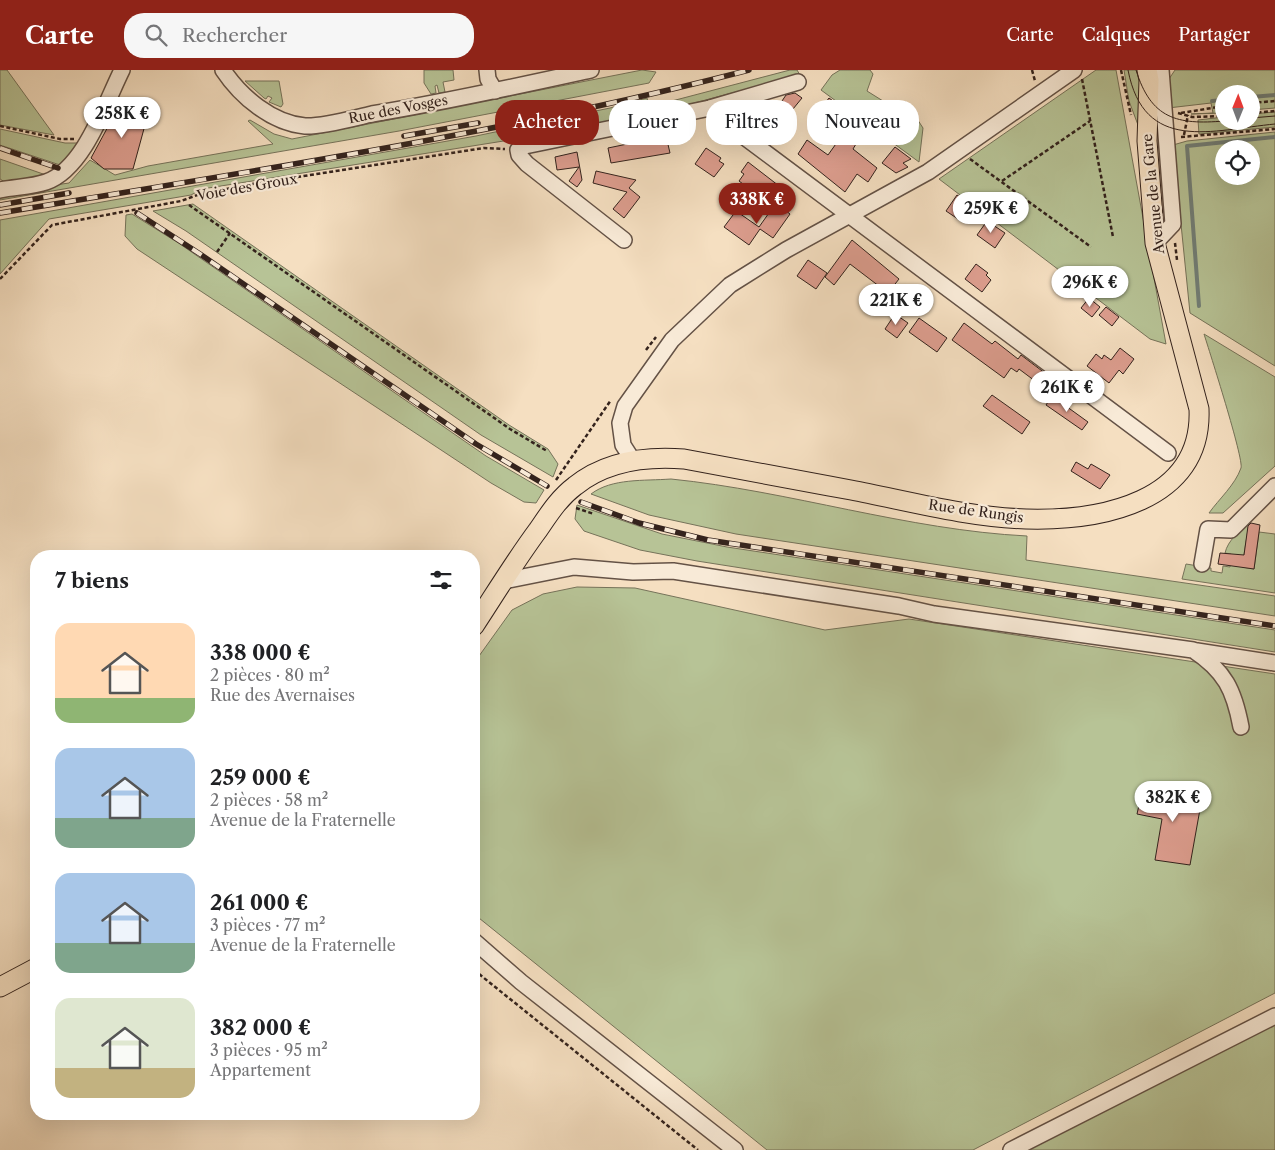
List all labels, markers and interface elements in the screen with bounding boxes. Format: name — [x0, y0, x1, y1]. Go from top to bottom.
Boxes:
search box — [124, 13, 474, 58]
text: Carte — [25, 21, 94, 50]
icon: search — [142, 21, 170, 49]
text: Rechercher — [182, 24, 287, 47]
text: Carte — [1006, 24, 1054, 46]
text: Calques — [1082, 24, 1150, 46]
text: Partager — [1178, 24, 1250, 46]
north arrow — [1215, 85, 1260, 130]
map controls — [1215, 85, 1260, 185]
street label: Rue des Vosges — [347, 91, 449, 127]
pin: 258K € — [81, 97, 163, 139]
chip: Acheter — [495, 100, 599, 145]
chip: Louer — [609, 100, 696, 145]
chip: Filtres — [706, 100, 797, 145]
chip: Nouveau — [807, 100, 919, 145]
text: 258K € — [95, 103, 149, 123]
street label: Avenue de la Gare — [1138, 133, 1168, 256]
button: locate — [1215, 140, 1260, 185]
street label: Voie des Groux — [194, 169, 300, 205]
pin: 338K € — [716, 182, 798, 225]
text: 338K € — [730, 189, 784, 209]
pin: 259K € — [950, 191, 1032, 234]
text: 259K € — [964, 198, 1018, 218]
pin: 296K € — [1049, 266, 1131, 308]
text: 296K € — [1062, 272, 1118, 292]
pin: 221K € — [855, 284, 937, 326]
text: 221K € — [870, 290, 922, 310]
pin: 261K € — [1026, 370, 1108, 413]
text: 261K € — [1041, 377, 1093, 397]
street label: Rue de Rungis — [927, 495, 1025, 527]
icon: filters — [427, 566, 455, 594]
text: 7 biens — [55, 568, 129, 593]
text: 338 000 € — [210, 640, 311, 665]
icon: home — [95, 643, 155, 703]
text: 2 pièces · 80 m² — [210, 665, 330, 685]
text: Rue des Avernaises — [210, 685, 355, 705]
text: 259 000 € — [210, 765, 311, 790]
icon: home — [95, 768, 155, 828]
pin: 382K € — [1132, 780, 1214, 823]
text: 382K € — [1146, 787, 1200, 807]
text: 2 pièces · 58 m² — [210, 790, 328, 810]
text: Avenue de la Fraternelle — [210, 810, 396, 830]
text: 261 000 € — [210, 890, 308, 915]
icon: home — [95, 893, 155, 953]
text: 3 pièces · 77 m² — [210, 915, 326, 935]
text: Avenue de la Fraternelle — [210, 935, 396, 955]
text: 382 000 € — [210, 1015, 311, 1040]
icon: home — [95, 1018, 155, 1078]
text: 3 pièces · 95 m² — [210, 1040, 328, 1060]
text: Appartement — [210, 1060, 311, 1080]

